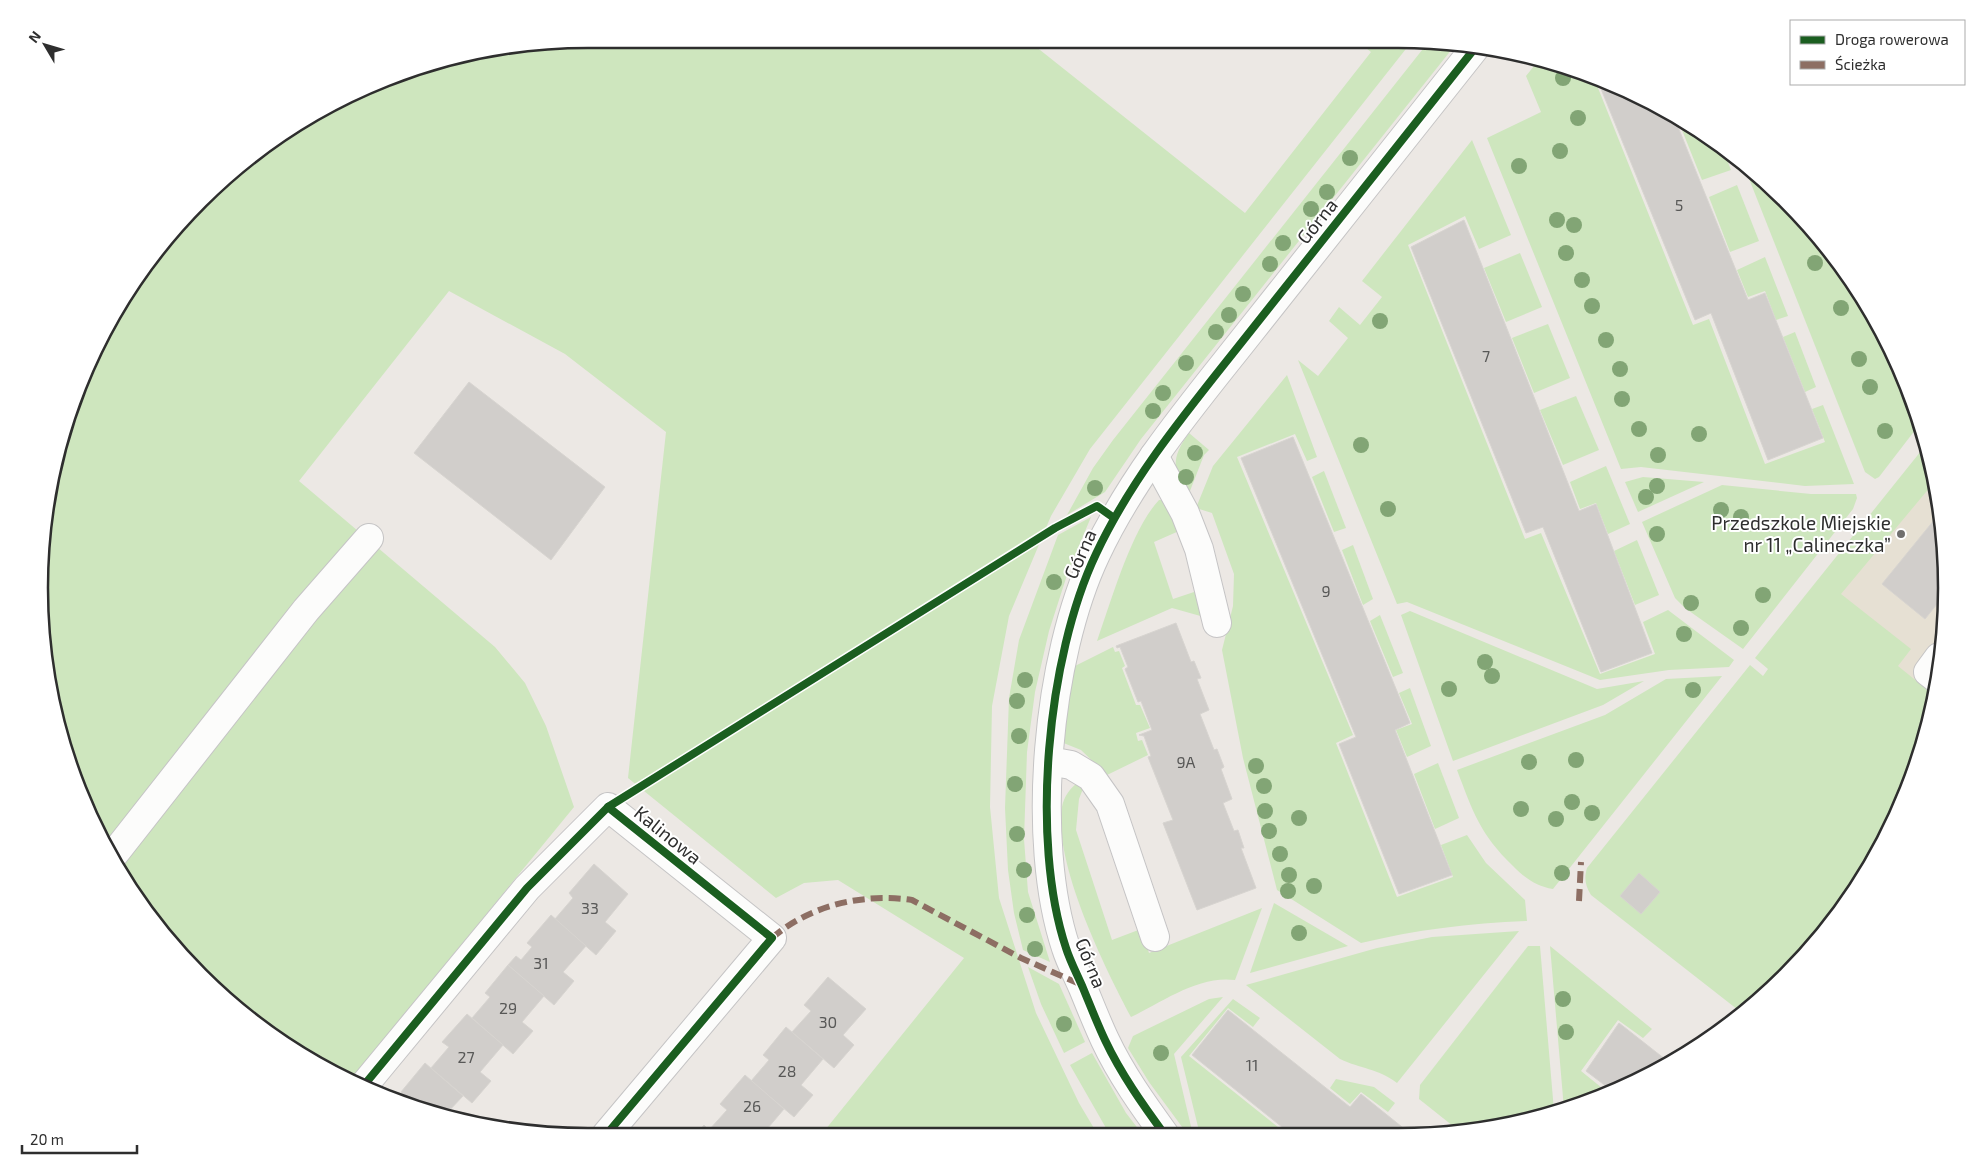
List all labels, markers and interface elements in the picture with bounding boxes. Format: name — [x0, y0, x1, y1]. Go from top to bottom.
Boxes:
north arrow — [20, 20, 70, 70]
legend — [1790, 20, 1965, 85]
text: N — [25, 27, 44, 46]
text: Droga rowerowa — [1835, 30, 1949, 48]
text: Ścieżka — [1835, 55, 1886, 73]
street label: Górna — [1291, 193, 1342, 248]
house number: 5 — [1675, 195, 1683, 214]
house number: 7 — [1482, 346, 1490, 365]
place label: Przedszkole Miejskie nr 11 „Calineczka” — [1711, 511, 1891, 556]
street label: Górna — [1058, 525, 1101, 582]
marker: Przedszkole Miejskie nr 11 „Calineczka” — [1895, 528, 1907, 540]
house number: 9 — [1321, 581, 1331, 600]
house number: 9A — [1176, 752, 1196, 771]
street label: Kalinowa — [630, 801, 707, 869]
house number: 33 — [581, 898, 599, 917]
street label: Górna — [1071, 934, 1112, 991]
house number: 31 — [533, 953, 549, 972]
house number: 29 — [499, 998, 517, 1017]
house number: 30 — [819, 1012, 837, 1031]
house number: 27 — [457, 1047, 475, 1066]
house number: 11 — [1246, 1055, 1258, 1074]
house number: 28 — [778, 1061, 796, 1080]
house number: 26 — [743, 1096, 761, 1115]
scale bar — [22, 1122, 138, 1154]
text: 20 m — [30, 1130, 64, 1148]

